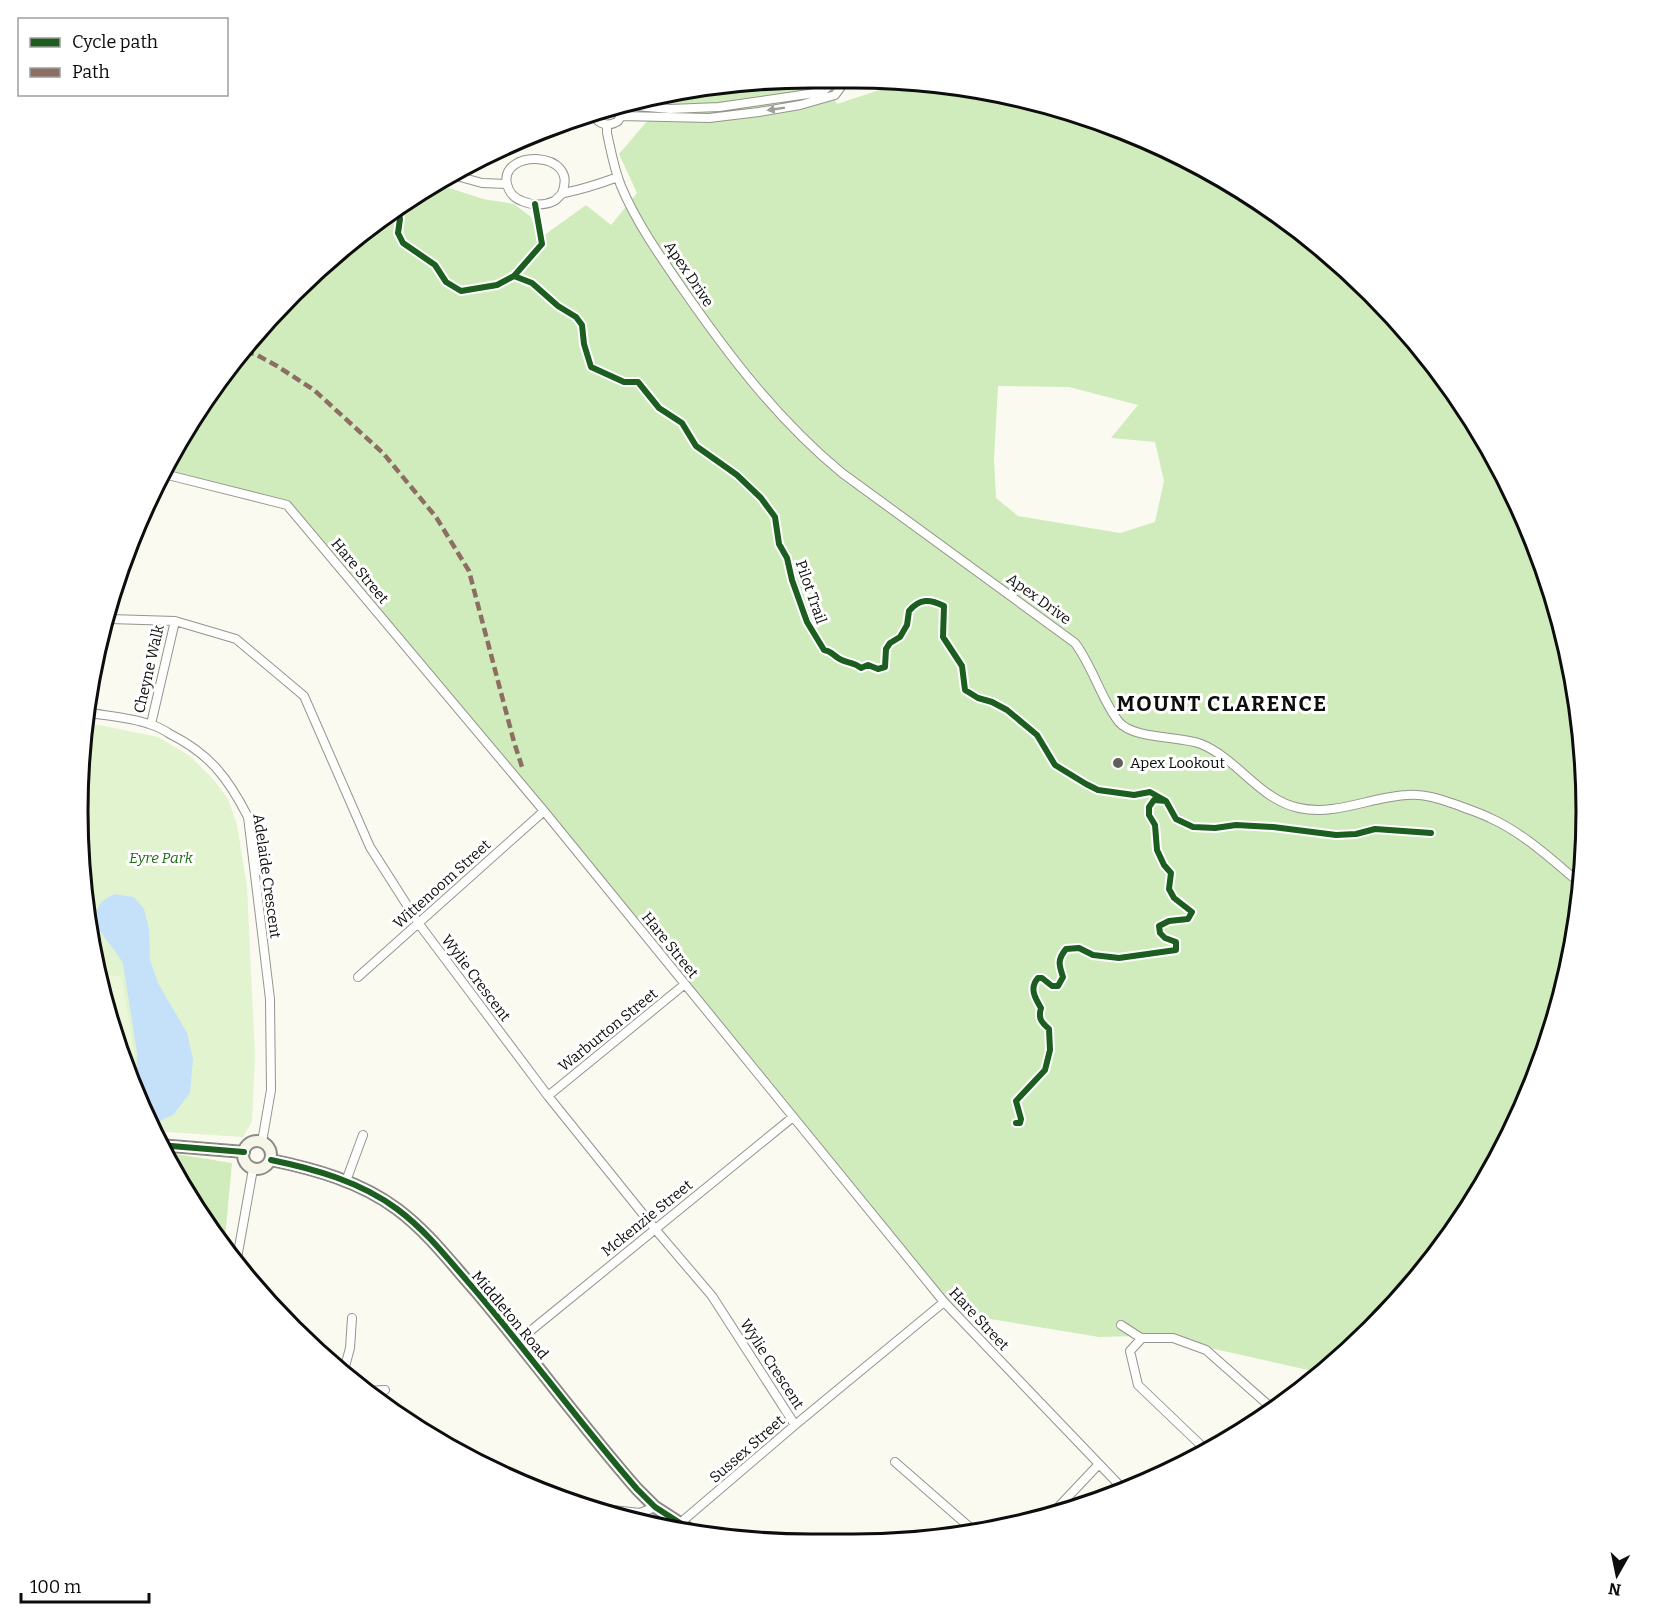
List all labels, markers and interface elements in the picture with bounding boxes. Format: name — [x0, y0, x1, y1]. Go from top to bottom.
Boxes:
legend — [18, 18, 228, 96]
text: Cycle path — [72, 31, 158, 53]
text: Path — [72, 61, 110, 83]
one-way arrow — [766, 105, 785, 114]
street label: Apex Drive — [660, 238, 718, 310]
street label: Hare Street — [327, 535, 393, 608]
street label: Pilot Trail — [792, 558, 830, 626]
street label: Apex Drive — [1003, 570, 1075, 628]
street label: Cheyne Walk — [130, 623, 168, 715]
district label: MOUNT CLARENCE — [1116, 691, 1328, 717]
place label: Apex Lookout — [1130, 754, 1226, 772]
marker: Apex Lookout — [1111, 756, 1125, 770]
street label: Adelaide Crescent — [249, 812, 285, 940]
street label: Wittenoom Street — [390, 835, 495, 932]
park label: Eyre Park — [129, 849, 194, 867]
street label: Hare Street — [638, 908, 702, 982]
street label: Wylie Crescent — [438, 931, 515, 1025]
street label: Warburton Street — [555, 984, 661, 1075]
street label: Mckenzie Street — [598, 1176, 696, 1260]
street label: Middleton Road — [468, 1267, 552, 1363]
street label: Hare Street — [945, 1284, 1013, 1355]
street label: Wylie Crescent — [736, 1316, 808, 1413]
street label: Sussex Street — [706, 1411, 789, 1487]
north arrow — [1587, 1545, 1647, 1605]
scale bar — [21, 1566, 148, 1604]
text: 100 m — [30, 1576, 81, 1598]
text: N — [1607, 1579, 1622, 1600]

